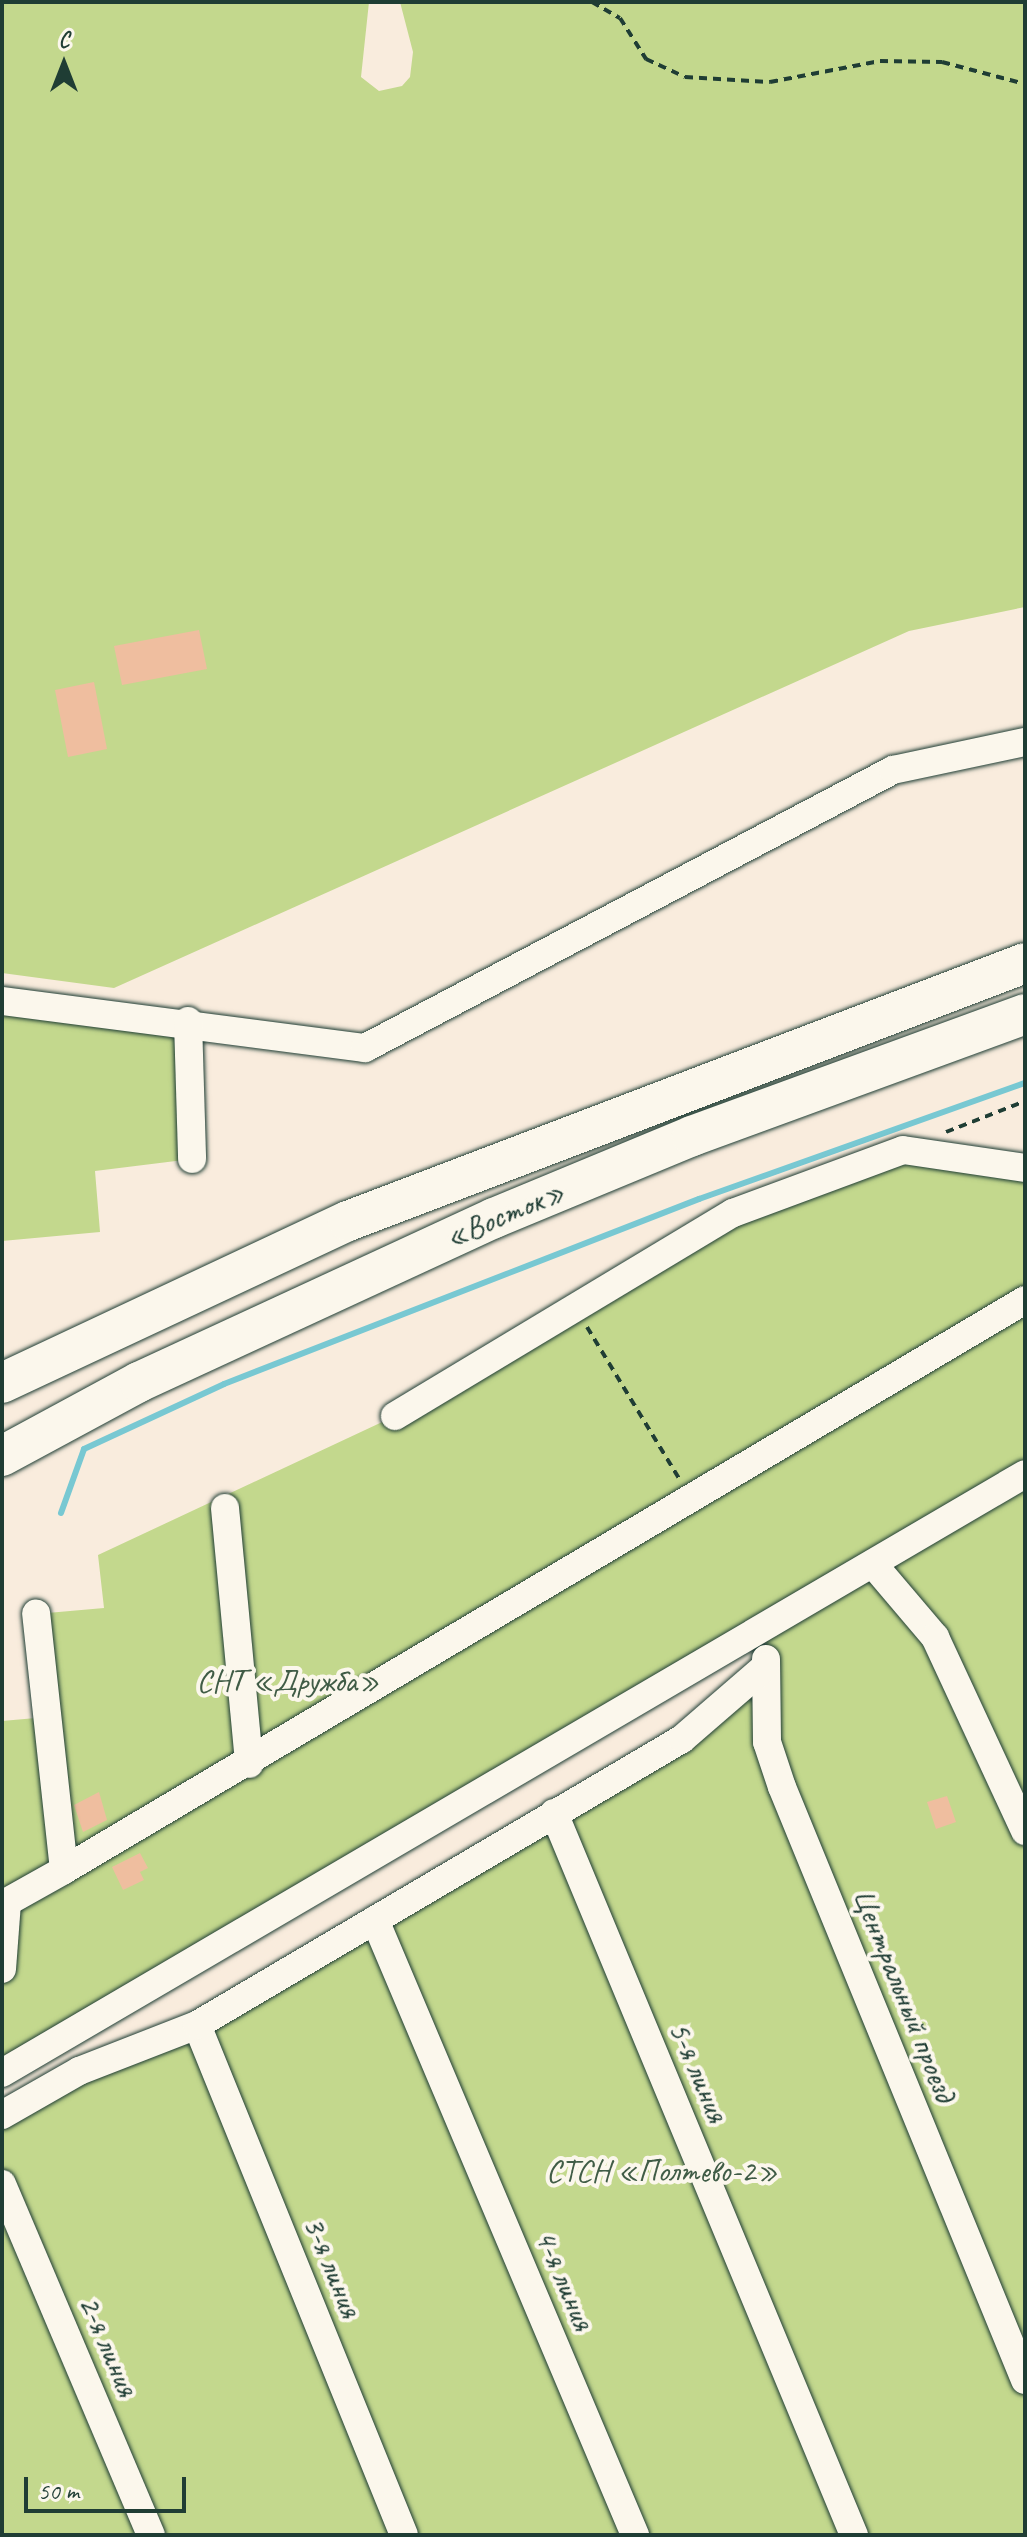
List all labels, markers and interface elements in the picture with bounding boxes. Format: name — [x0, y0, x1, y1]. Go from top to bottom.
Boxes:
north arrow — [24, 24, 104, 104]
text: С — [59, 26, 69, 54]
street label: «Восток» — [440, 1173, 570, 1257]
park label: СНТ «Дружба» — [197, 1662, 379, 1700]
street label: Центральный проезд — [844, 1883, 964, 2107]
street label: 5-я линия — [660, 2016, 736, 2128]
park label: СТСН «Полтево-2» — [546, 2152, 778, 2190]
street label: 3-я линия — [294, 2211, 370, 2323]
street label: 4-я линия — [526, 2224, 602, 2336]
street label: 2-я линия — [70, 2290, 146, 2402]
scale bar — [28, 2461, 190, 2511]
text: 50 m — [38, 2476, 79, 2506]

